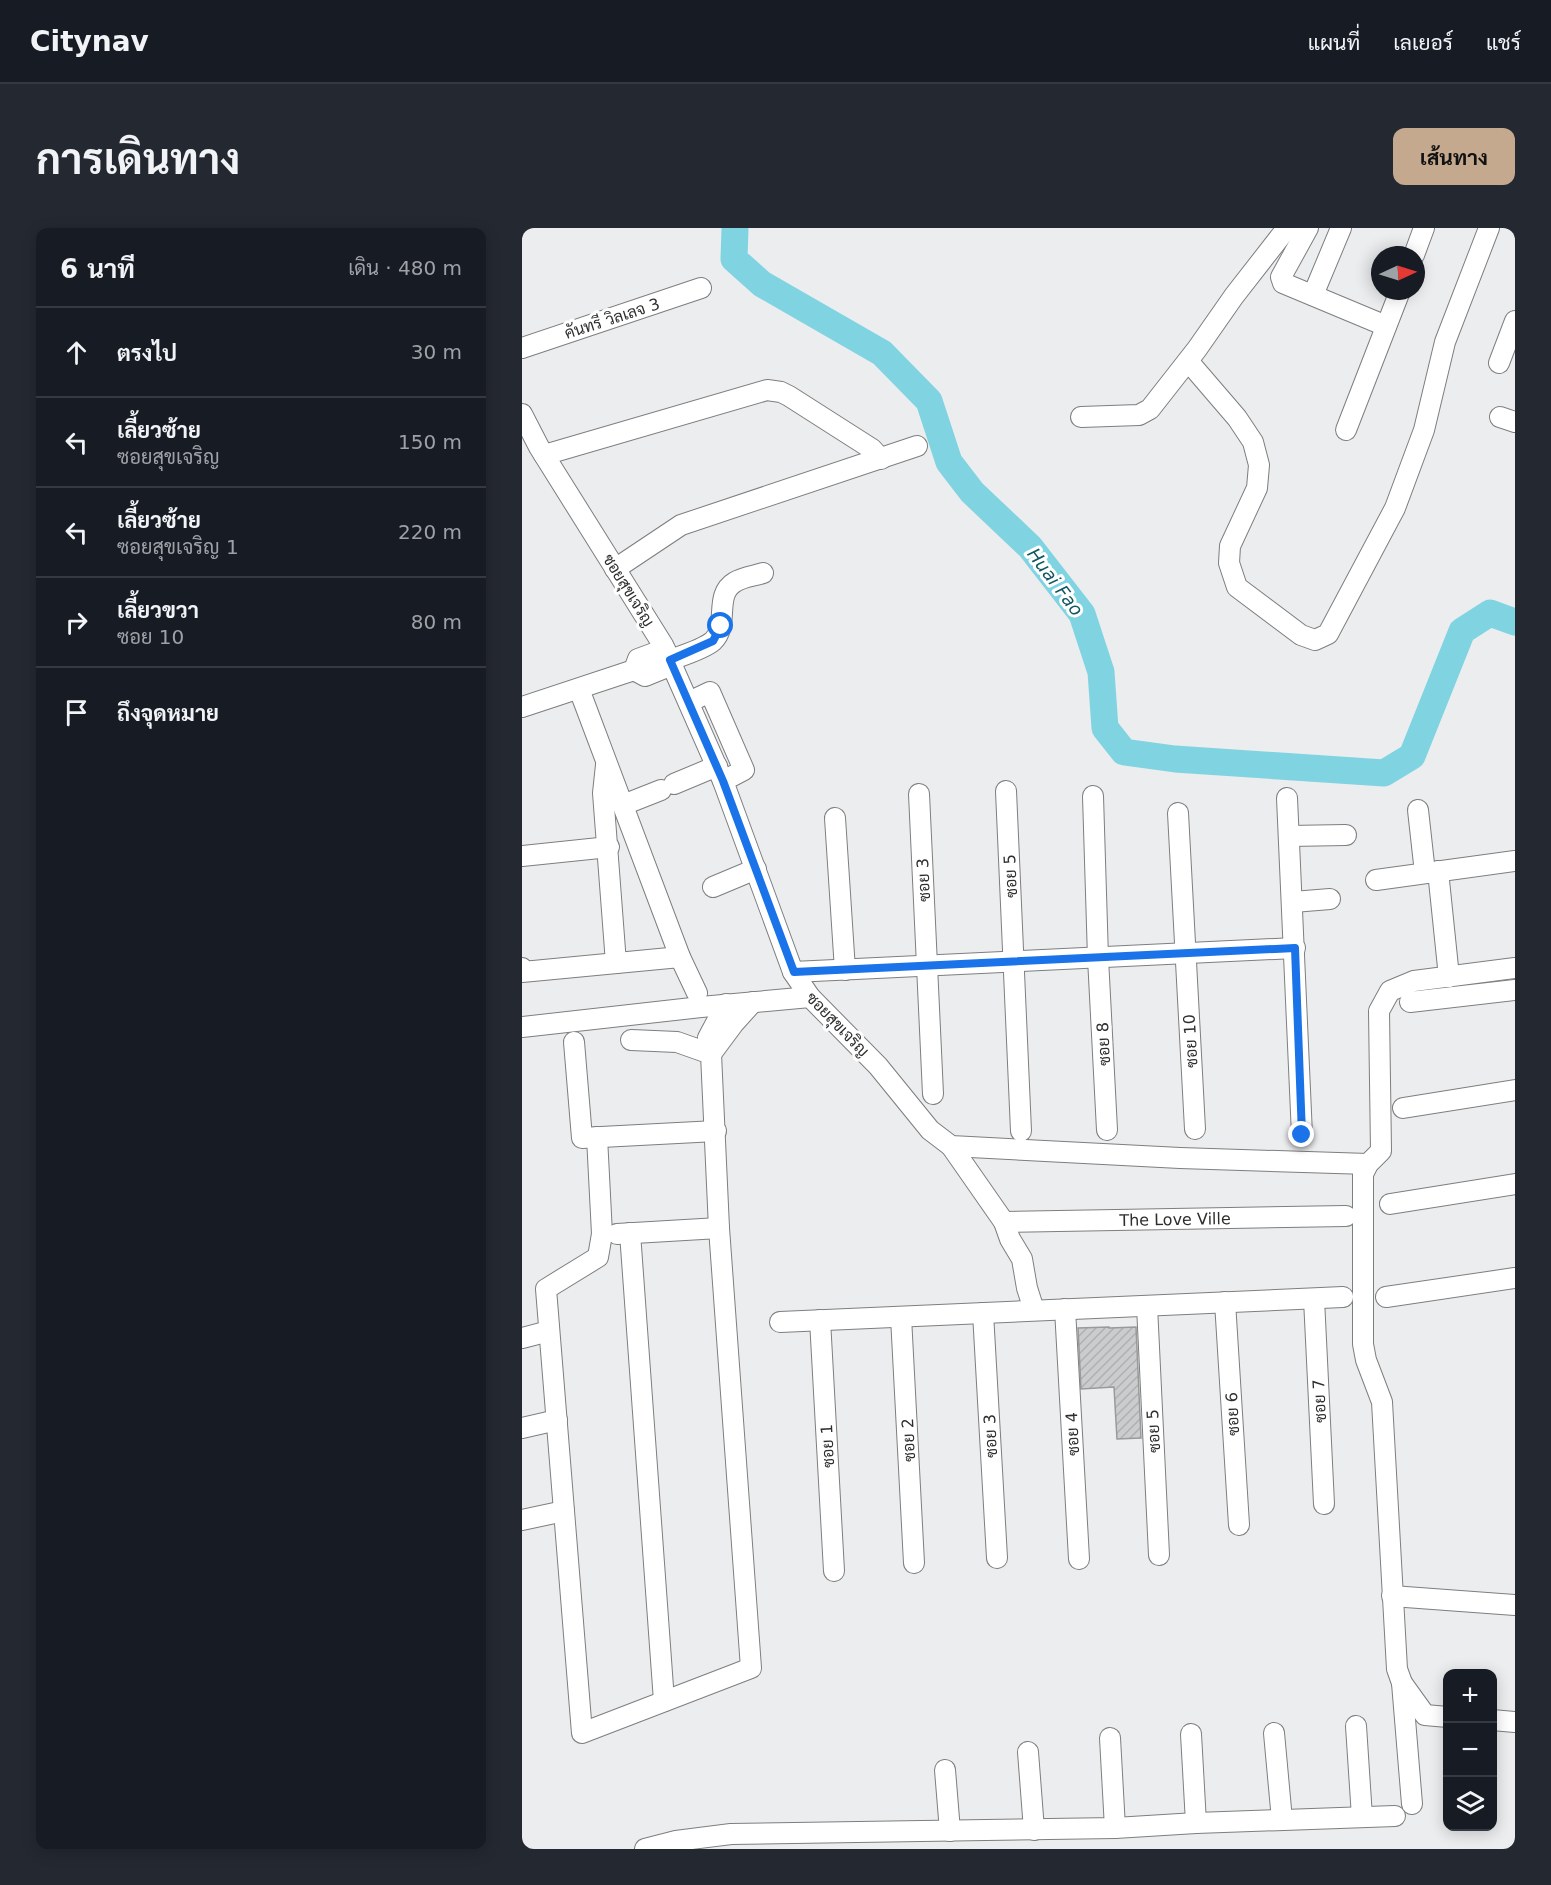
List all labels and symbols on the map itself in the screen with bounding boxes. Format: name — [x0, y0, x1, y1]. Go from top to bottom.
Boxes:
north arrow — [1371, 246, 1425, 300]
street label: คันทรี วิลเลจ 3 — [561, 292, 662, 343]
water label: Huai Fao — [1023, 544, 1088, 620]
street label: ซอยสุขเจริญ — [597, 550, 658, 631]
route start — [707, 612, 733, 638]
street label: ซอย 5 — [1000, 854, 1021, 898]
street label: ซอย 3 — [913, 858, 934, 902]
street label: ซอยสุขเจริญ — [801, 988, 873, 1062]
street label: ซอย 10 — [1180, 1014, 1201, 1068]
street label: ซอย 8 — [1093, 1022, 1114, 1066]
route end — [1288, 1121, 1314, 1147]
street label: The Love Ville — [1118, 1209, 1231, 1230]
street label: ซอย 7 — [1309, 1379, 1330, 1423]
street label: ซอย 6 — [1222, 1392, 1243, 1436]
street label: ซอย 5 — [1143, 1409, 1164, 1453]
street label: ซอย 4 — [1062, 1412, 1083, 1456]
street label: ซอย 3 — [980, 1414, 1001, 1458]
street label: ซอย 2 — [898, 1418, 919, 1462]
street label: ซอย 1 — [817, 1424, 838, 1468]

